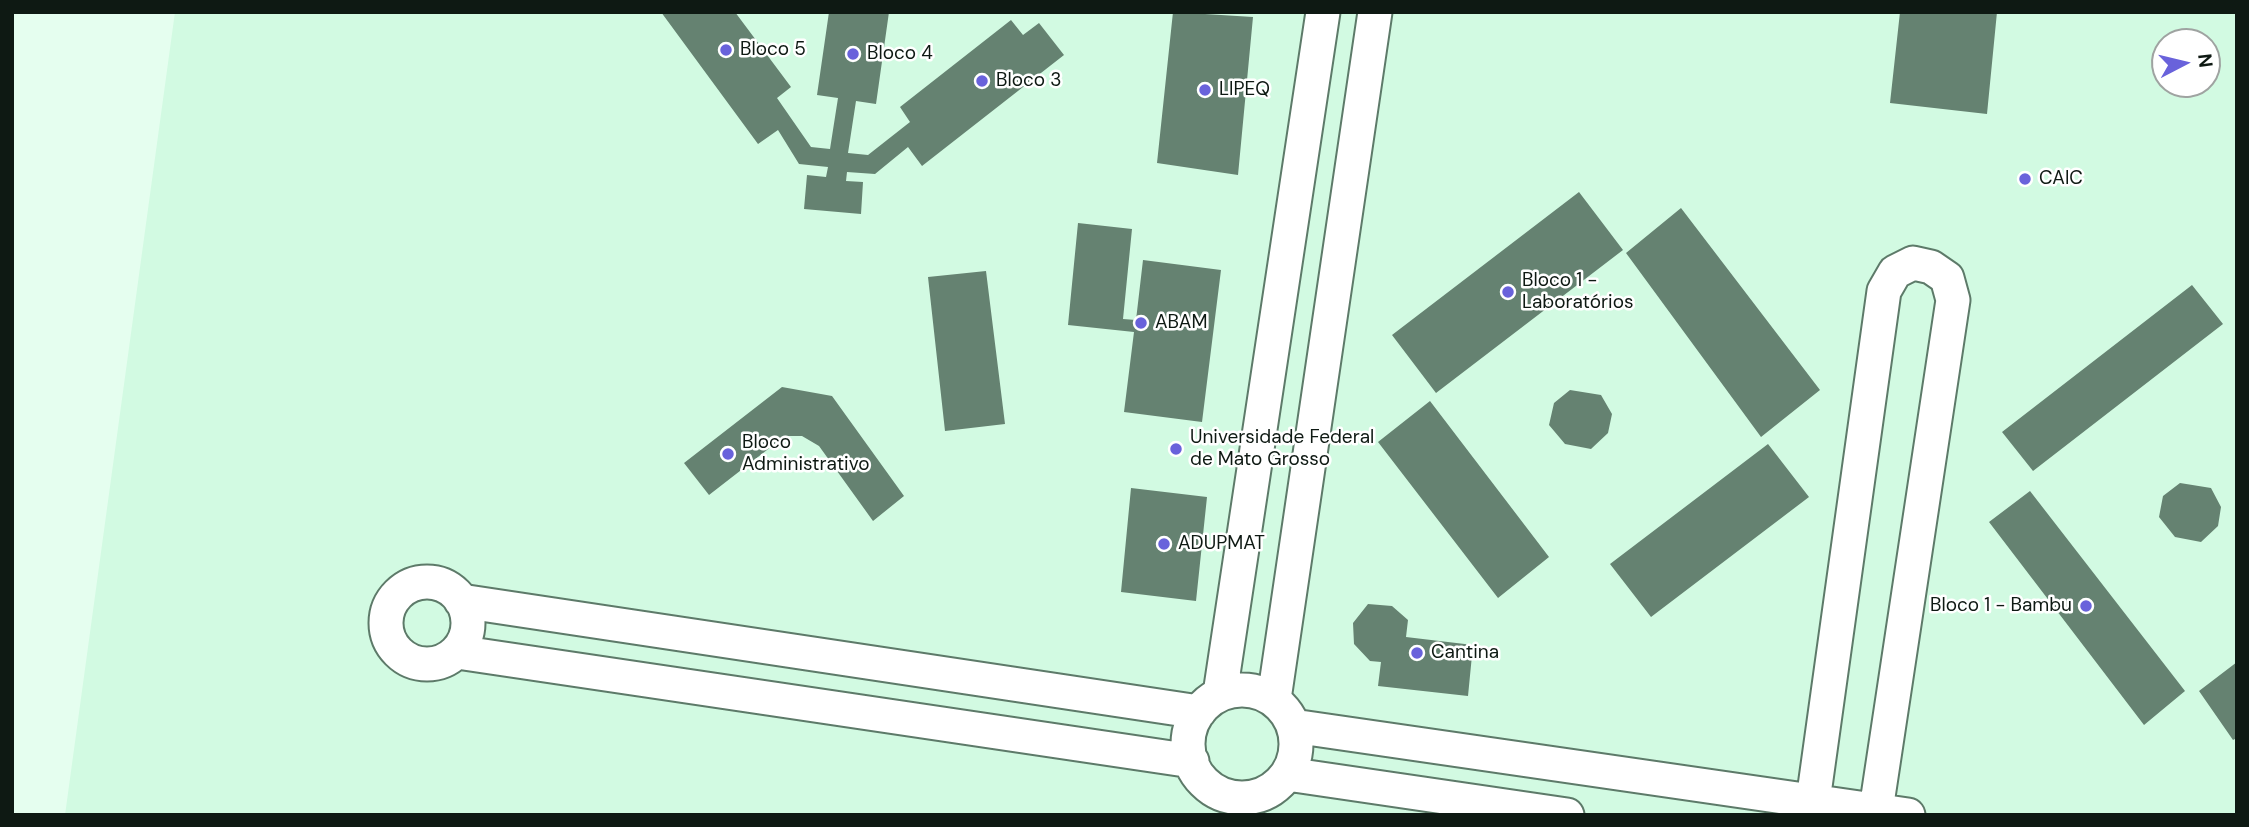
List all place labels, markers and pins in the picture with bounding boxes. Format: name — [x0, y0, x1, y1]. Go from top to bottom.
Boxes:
place label: Bloco 5 — [740, 39, 806, 61]
marker: Bloco 5 — [718, 42, 734, 58]
place label: Bloco 4 — [867, 43, 933, 65]
marker: Bloco 4 — [845, 46, 861, 62]
place label: Bloco 3 — [996, 70, 1061, 92]
marker: Bloco 3 — [974, 73, 990, 89]
place label: LIPEQ — [1219, 79, 1270, 101]
marker: LIPEQ — [1197, 82, 1213, 98]
place label: CAIC — [2039, 168, 2083, 190]
marker: CAIC — [2017, 171, 2033, 187]
place label: Bloco 1 - Laboratórios — [1522, 270, 1633, 314]
marker: Bloco 1 - Laboratórios — [1500, 284, 1516, 300]
place label: ABAM — [1155, 312, 1207, 334]
marker: ABAM — [1133, 315, 1149, 331]
place label: Universidade Federal de Mato Grosso — [1190, 427, 1374, 471]
place label: Bloco Administrativo — [742, 432, 869, 476]
marker: Universidade Federal de Mato Grosso — [1168, 441, 1184, 457]
marker: Bloco Administrativo — [720, 446, 736, 462]
place label: ADUPMAT — [1178, 533, 1265, 555]
marker: ADUPMAT — [1156, 536, 1172, 552]
place label: Bloco 1 - Bambu — [1930, 595, 2072, 617]
marker: Bloco 1 - Bambu — [2078, 598, 2094, 614]
place label: Cantina — [1431, 642, 1499, 664]
marker: Cantina — [1409, 645, 1425, 661]

